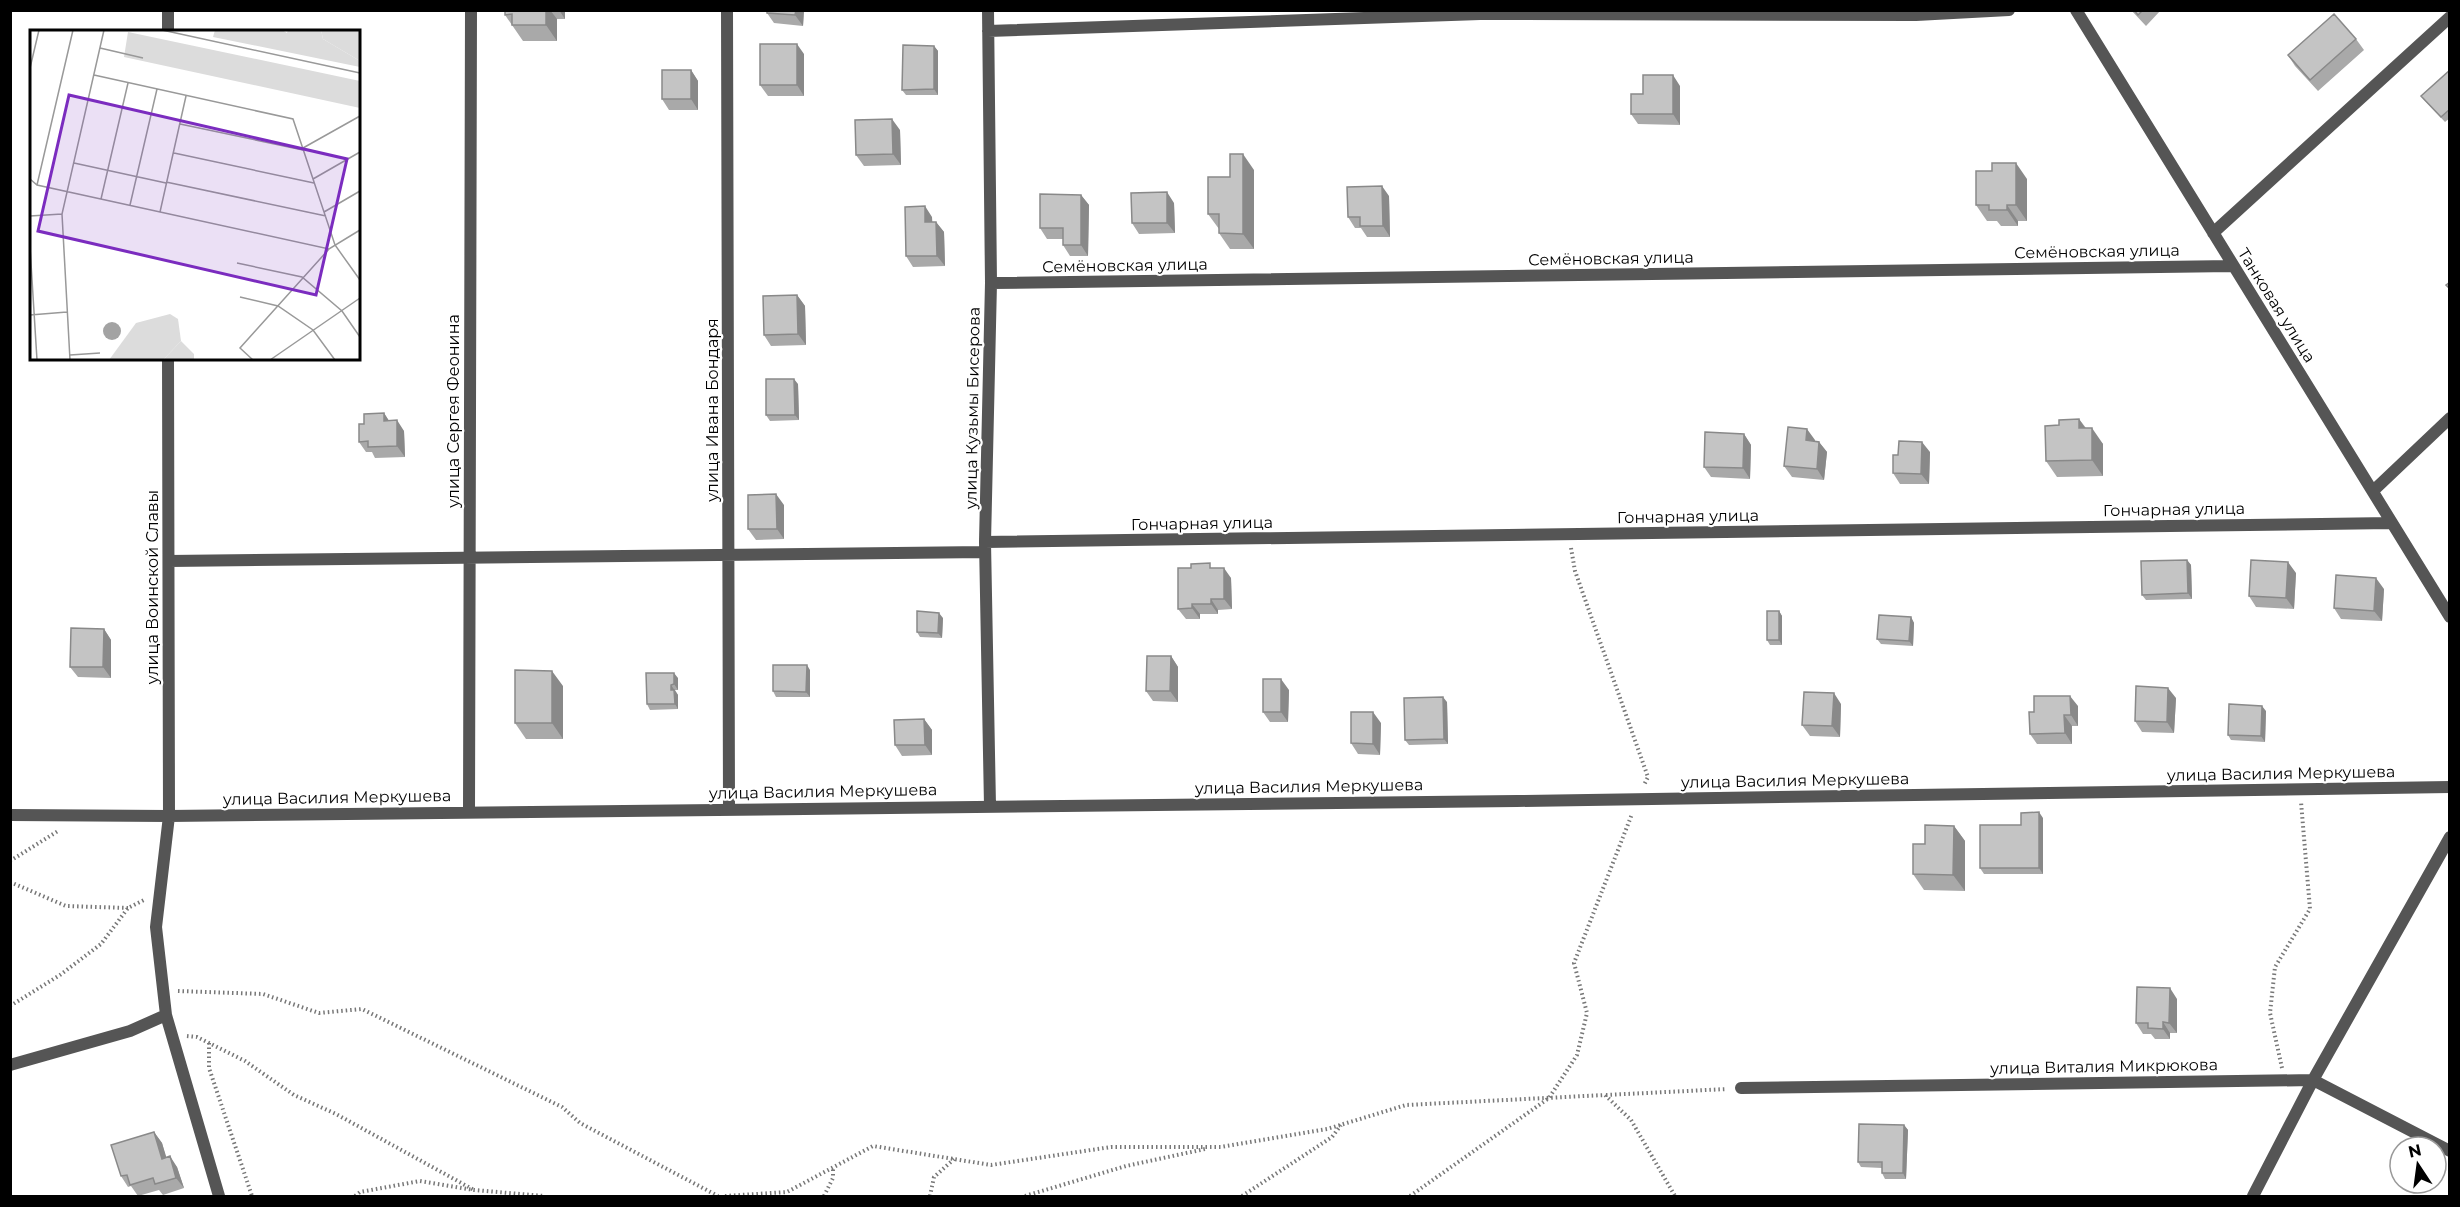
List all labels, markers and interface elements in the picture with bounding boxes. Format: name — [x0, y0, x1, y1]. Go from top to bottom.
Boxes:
inset map — [30, 30, 360, 360]
street label: Семёновская улица — [2014, 241, 2180, 262]
street label: Танковая улица — [2234, 245, 2319, 366]
street label: Семёновская улица — [1528, 248, 1694, 269]
street label: Семёновская улица — [1042, 255, 1208, 276]
street label: улица Кузьмы Бисерова — [961, 307, 984, 510]
street label: улица Сергея Феонина — [444, 314, 463, 509]
street label: улица Ивана Бондаря — [703, 318, 722, 503]
street label: улица Воинской Славы — [143, 490, 162, 685]
street label: Гончарная улица — [2103, 499, 2245, 520]
street label: Гончарная улица — [1617, 506, 1759, 527]
street label: Гончарная улица — [1131, 513, 1273, 534]
street label: улица Василия Меркушева — [2166, 762, 2395, 785]
street label: улица Василия Меркушева — [1680, 769, 1909, 792]
street label: улица Василия Меркушева — [1194, 775, 1423, 798]
street label: улица Василия Меркушева — [708, 780, 937, 803]
street label: улица Василия Меркушева — [222, 786, 451, 809]
street label: улица Виталия Микрюкова — [1989, 1055, 2218, 1078]
north arrow — [2388, 1135, 2448, 1195]
text: N — [2406, 1140, 2423, 1162]

